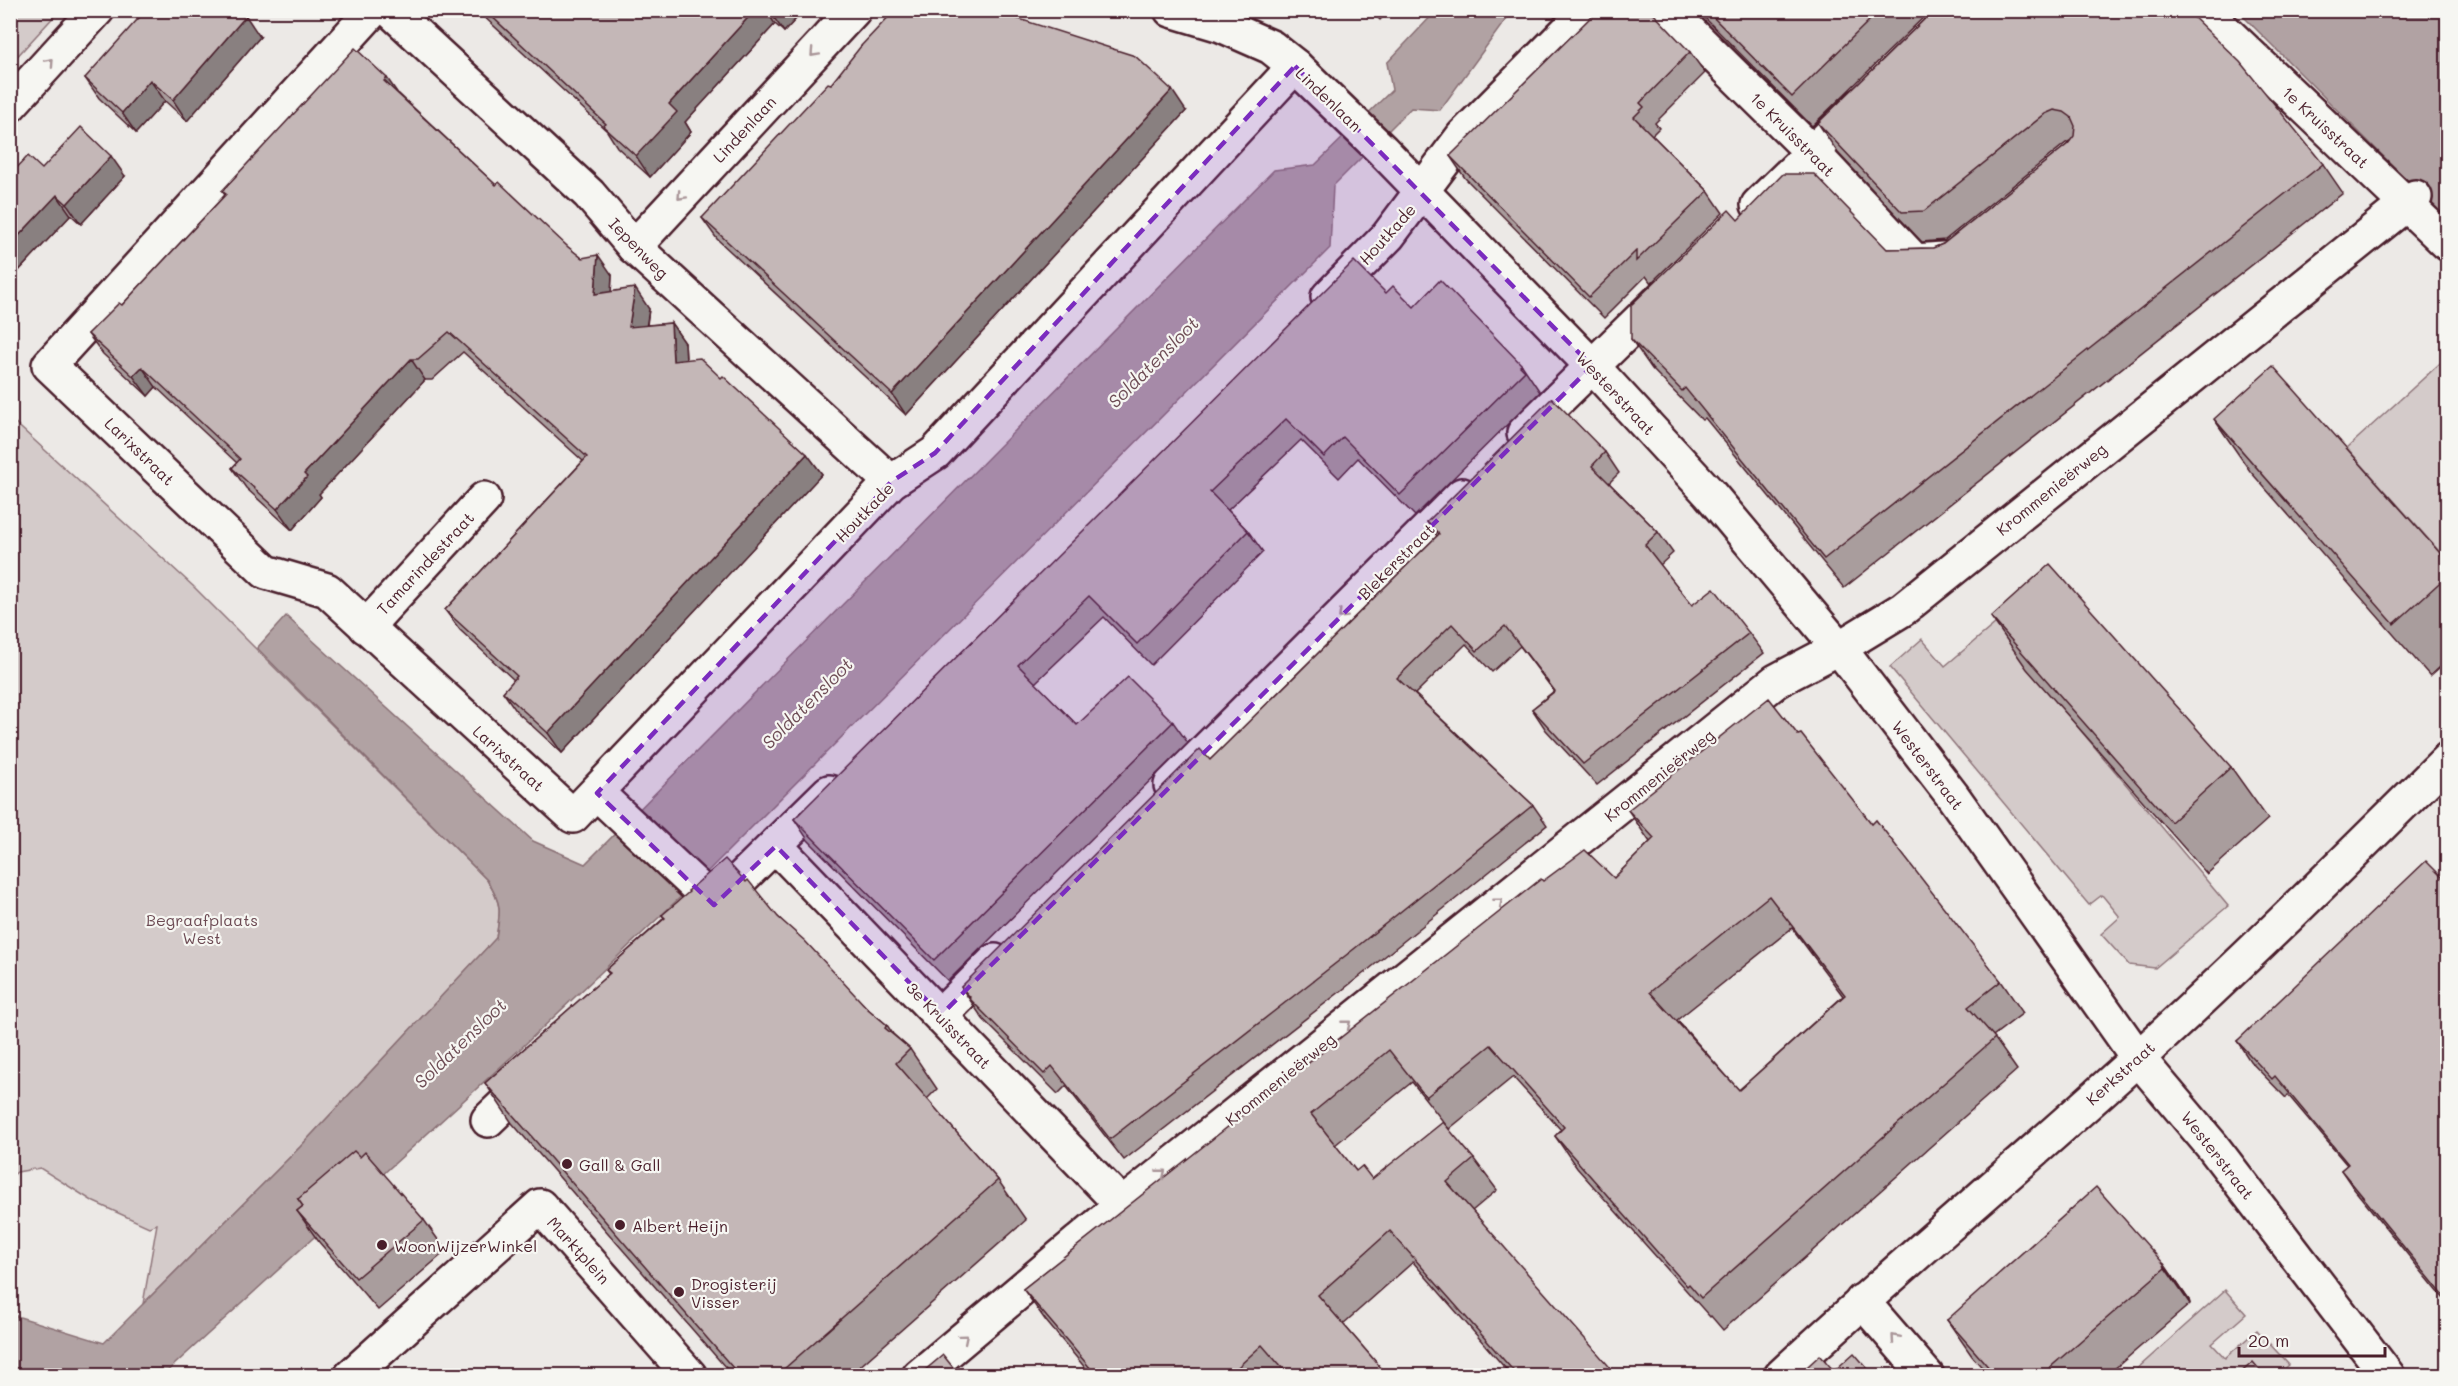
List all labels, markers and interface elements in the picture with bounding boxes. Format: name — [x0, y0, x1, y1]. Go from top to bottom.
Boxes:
one-way arrow — [810, 47, 821, 57]
one-way arrow — [43, 58, 54, 68]
street label: Lindenlaan — [1292, 62, 1366, 136]
street label: 1e Kruisstraat — [2278, 81, 2374, 173]
street label: 1e Kruisstraat — [1746, 87, 1840, 181]
street label: Lindenlaan — [708, 91, 780, 167]
one-way arrow — [677, 189, 688, 200]
street label: Houtkade — [1354, 199, 1420, 269]
street label: Iepenweg — [605, 213, 673, 283]
water label: Soldatensloot — [1102, 311, 1204, 413]
street label: Westerstraat — [1572, 347, 1660, 439]
street label: Larixstraat — [101, 412, 179, 490]
street label: Krommenieërweg — [1992, 438, 2110, 540]
street label: Houtkade — [830, 478, 898, 546]
street label: Tamarindestraat — [372, 507, 478, 619]
street label: Blekerstraat — [1353, 518, 1439, 604]
one-way arrow — [1339, 607, 1350, 618]
water label: Soldatensloot — [756, 652, 858, 754]
street label: Westerstraat — [1888, 716, 1968, 814]
street label: Larixstraat — [469, 720, 549, 796]
street label: Krommenieërweg — [1600, 724, 1718, 826]
one-way arrow — [1492, 899, 1503, 910]
park label: Begraafplaats West — [146, 909, 258, 948]
street label: 3e Kruisstraat — [902, 977, 996, 1073]
water label: Soldatensloot — [409, 993, 511, 1093]
one-way arrow — [1340, 1021, 1351, 1032]
street label: Krommenieërweg — [1221, 1028, 1339, 1130]
street label: Kerkstraat — [2081, 1036, 2159, 1110]
street label: Westerstraat — [2177, 1107, 2259, 1203]
place label: Gall & Gall — [579, 1154, 661, 1175]
marker: Gall & Gall — [560, 1157, 574, 1171]
one-way arrow — [1155, 1169, 1166, 1180]
street label: Marktplein — [543, 1212, 615, 1288]
place label: Albert Heijn — [632, 1215, 728, 1236]
marker: Albert Heijn — [613, 1218, 627, 1232]
place label: WoonWijzerWinkel — [394, 1235, 537, 1256]
marker: WoonWijzerWinkel — [375, 1238, 389, 1252]
place label: Drogisterij Visser — [691, 1273, 777, 1312]
marker: Drogisterij Visser — [672, 1285, 686, 1299]
scale bar — [2239, 1320, 2384, 1358]
text: 20 m — [2248, 1328, 2289, 1352]
one-way arrow — [957, 1334, 968, 1345]
one-way arrow — [1891, 1334, 1902, 1344]

